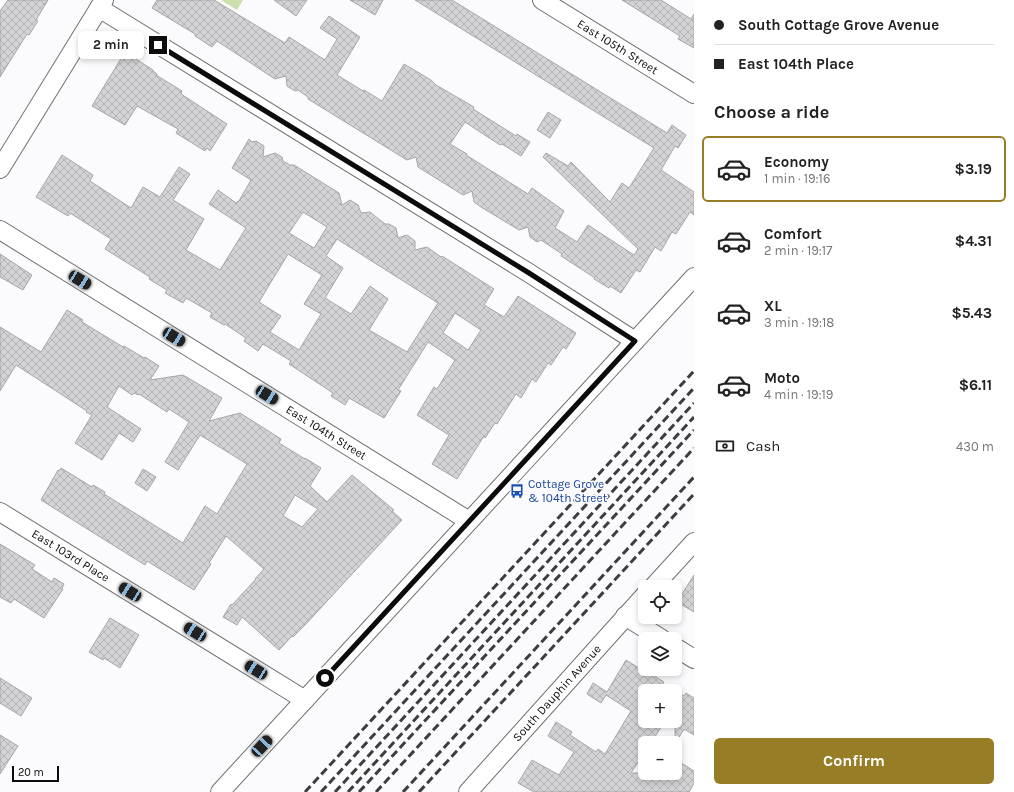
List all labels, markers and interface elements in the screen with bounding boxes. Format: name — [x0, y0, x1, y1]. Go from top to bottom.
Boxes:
text: South Cottage Grove Avenue — [738, 16, 939, 34]
street label: East 105th Street — [575, 17, 661, 77]
callout: 2 min — [78, 31, 144, 59]
route end — [149, 36, 167, 54]
text: 2 min — [93, 37, 129, 52]
text: East 104th Place — [738, 55, 854, 73]
text: Choose a ride — [714, 101, 829, 123]
icon: car — [716, 151, 752, 187]
text: Economy — [764, 153, 829, 171]
text: $3.19 — [955, 160, 992, 178]
text: 1 min · 19:16 — [764, 171, 830, 186]
icon: car — [716, 223, 752, 259]
text: Comfort — [764, 225, 822, 243]
text: $4.31 — [955, 232, 992, 250]
text: 2 min · 19:17 — [764, 243, 832, 258]
car — [67, 269, 93, 291]
icon: car — [716, 295, 752, 331]
text: XL — [764, 297, 782, 315]
text: $5.43 — [951, 304, 992, 322]
text: 3 min · 19:18 — [764, 315, 834, 330]
car — [161, 326, 187, 348]
icon: car — [716, 367, 752, 403]
text: Moto — [764, 369, 800, 387]
text: $6.11 — [959, 376, 992, 394]
car — [254, 384, 280, 406]
text: 4 min · 19:19 — [764, 387, 833, 402]
street label: East 104th Street — [283, 402, 370, 463]
icon: cash — [714, 435, 736, 457]
text: Cash — [746, 437, 780, 455]
text: 430 m — [956, 439, 994, 454]
place label: Cottage Grove & 104th Street — [528, 477, 608, 505]
bus stop icon: Cottage Grove & 104th Street — [509, 483, 525, 499]
street label: East 103rd Place — [29, 526, 112, 585]
map controls — [638, 580, 682, 780]
button: locate — [638, 580, 682, 624]
car — [117, 581, 143, 603]
car — [182, 621, 208, 643]
button: layers — [638, 632, 682, 676]
street label: South Dauphin Avenue — [510, 642, 604, 744]
car — [243, 659, 269, 681]
route start — [316, 669, 334, 687]
button: + — [638, 684, 682, 728]
car — [249, 733, 275, 759]
button: − — [638, 736, 682, 780]
button: Confirm — [714, 738, 994, 784]
scale bar — [12, 764, 59, 783]
text: 20 m — [18, 766, 44, 779]

